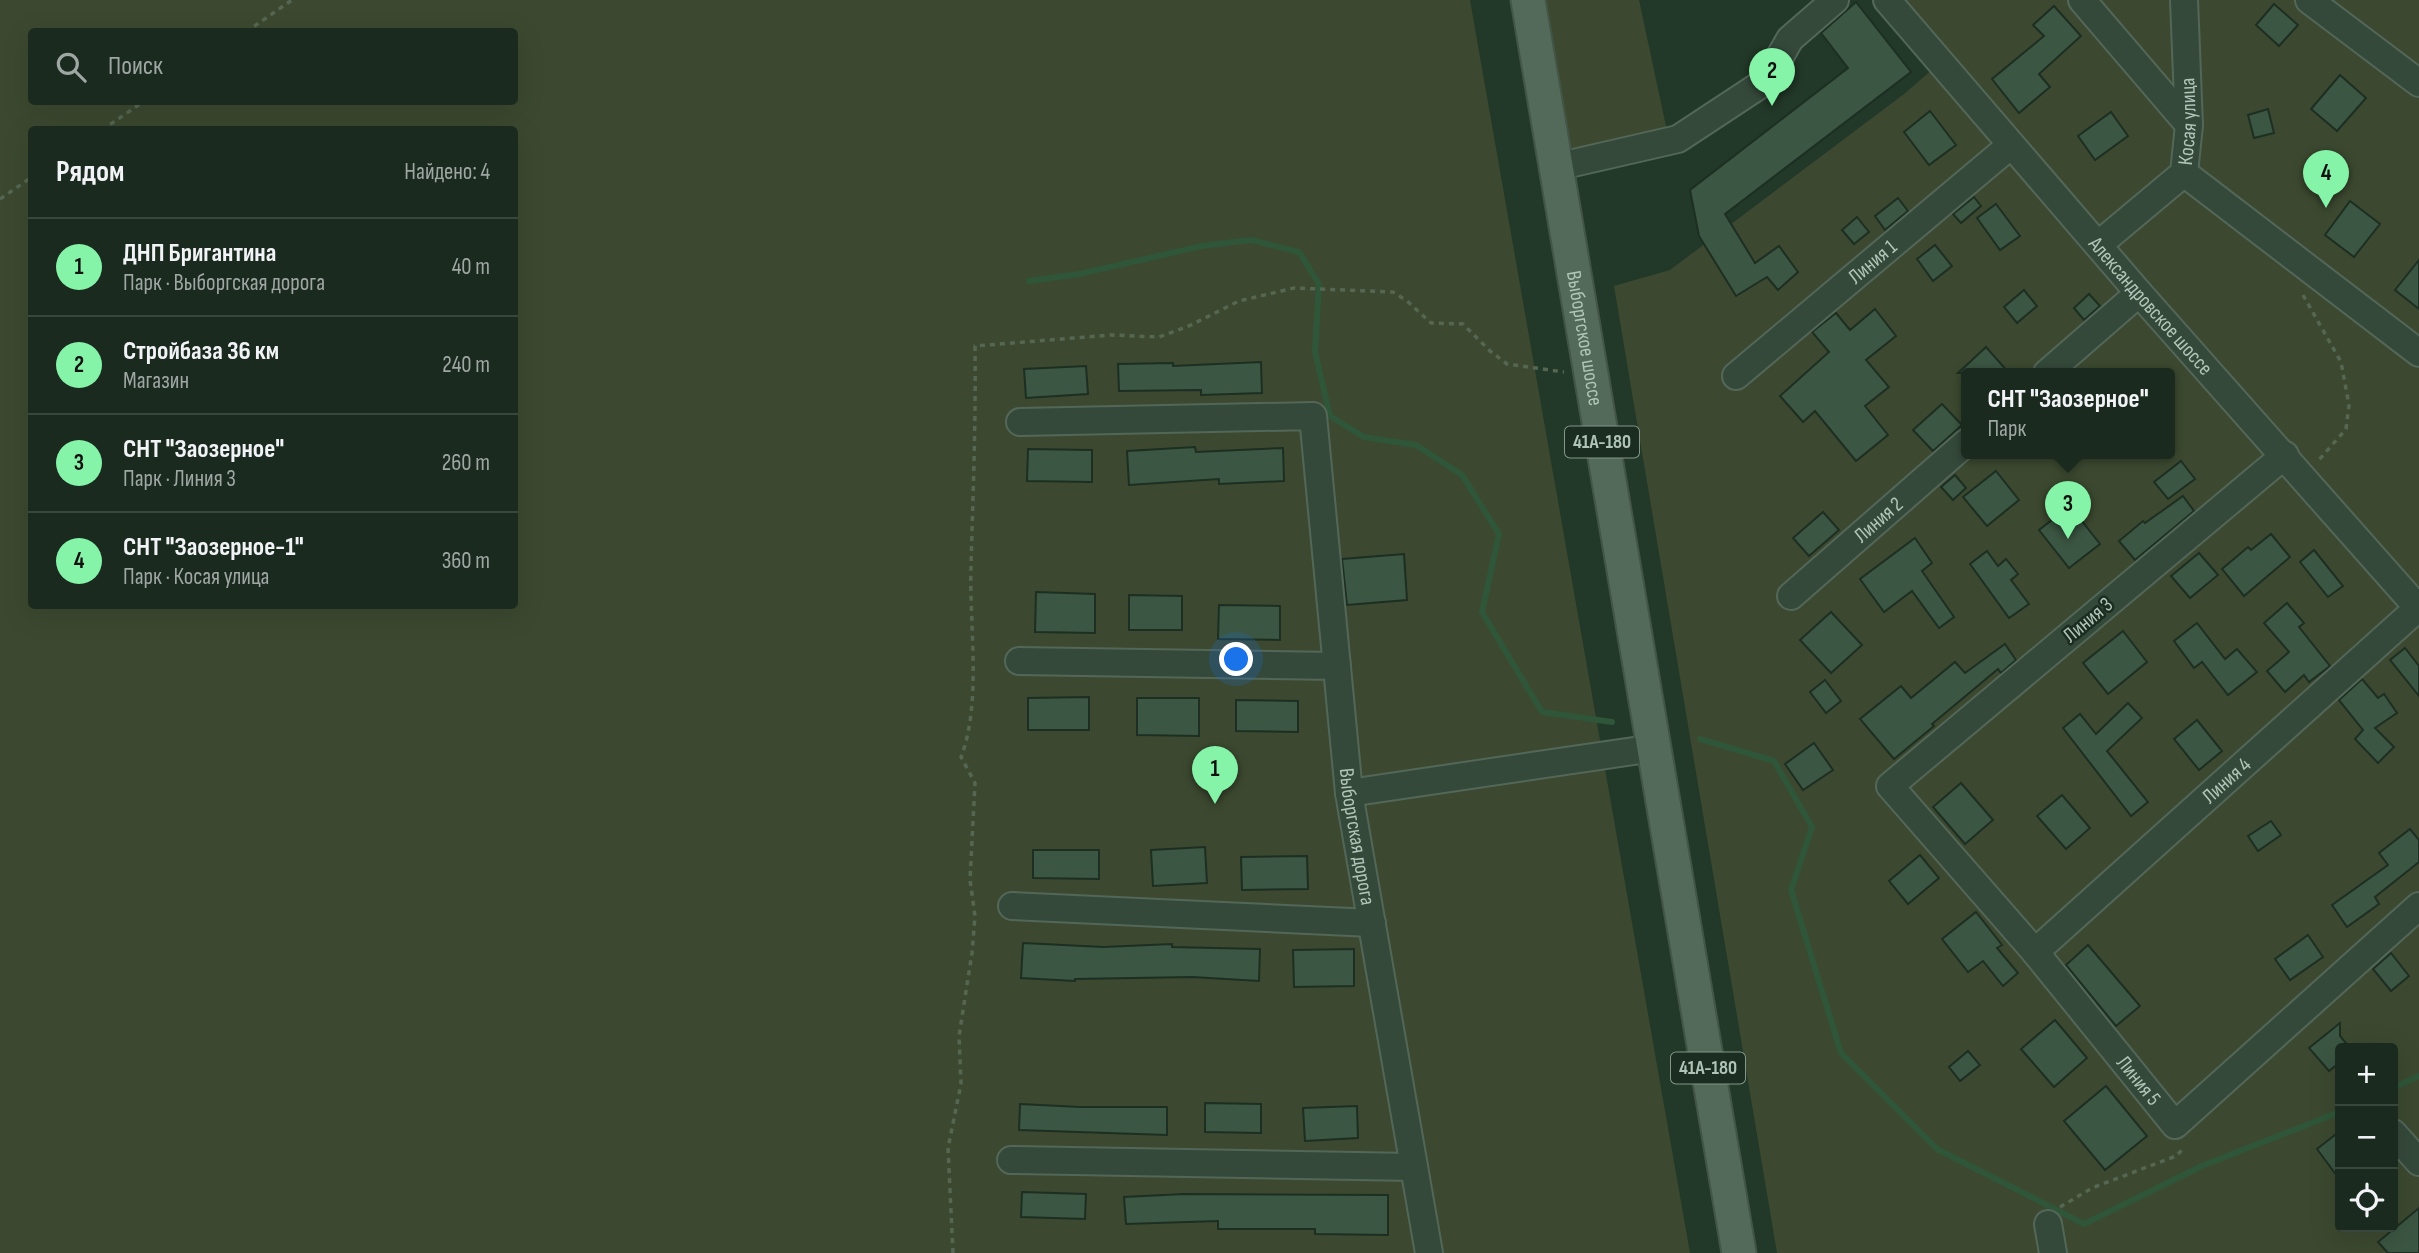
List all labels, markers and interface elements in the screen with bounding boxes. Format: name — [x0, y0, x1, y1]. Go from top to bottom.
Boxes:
search box — [28, 28, 518, 105]
icon: search — [52, 48, 90, 86]
pin: 2 — [1749, 48, 1795, 106]
text: Поиск — [108, 51, 163, 82]
street label: Косая улица — [2172, 77, 2202, 166]
pin: 4 — [2303, 150, 2349, 208]
text: Рядом — [56, 154, 124, 190]
text: Найдено: 4 — [404, 158, 490, 186]
street label: Александровское шоссе — [2083, 231, 2218, 380]
street label: Линия 1 — [1843, 234, 1902, 289]
text: ДНП Бригантина — [123, 238, 276, 269]
text: 1 — [74, 253, 84, 281]
text: 40 m — [452, 253, 490, 281]
text: Парк · Выборгская дорога — [123, 269, 325, 297]
street label: Выборгское шоссе — [1561, 269, 1609, 408]
text: Стройбаза 36 км — [123, 336, 279, 367]
text: 2 — [74, 351, 84, 379]
text: 240 m — [442, 351, 490, 379]
text: Магазин — [123, 367, 189, 395]
popup — [1961, 368, 2175, 459]
text: СНТ "Заозерное" — [1987, 384, 2149, 415]
text: Парк — [1987, 415, 2026, 443]
road number: 41А-180 — [1565, 426, 1639, 458]
text: СНТ "Заозерное" — [123, 434, 284, 465]
text: 3 — [74, 449, 84, 477]
text: 260 m — [442, 449, 490, 477]
text: Парк · Линия 3 — [123, 465, 236, 493]
pin: 3 — [2045, 481, 2091, 539]
street label: Линия 2 — [1849, 492, 1908, 548]
text: СНТ "Заозерное-1" — [123, 532, 304, 563]
text: 4 — [74, 547, 84, 575]
text: 360 m — [442, 547, 490, 575]
text: Парк · Косая улица — [123, 563, 269, 591]
street label: Линия 3 — [2058, 592, 2118, 648]
your location — [1219, 642, 1253, 676]
pin: 1 — [1192, 746, 1238, 804]
street label: Линия 4 — [2197, 752, 2256, 809]
street label: Выборгская дорога — [1334, 767, 1381, 907]
map controls — [2335, 1043, 2398, 1232]
button: + — [2335, 1043, 2398, 1106]
street label: Линия 5 — [2111, 1051, 2166, 1110]
road number: 41А-180 — [1671, 1052, 1745, 1084]
button: − — [2335, 1106, 2398, 1169]
button: locate — [2335, 1169, 2398, 1232]

